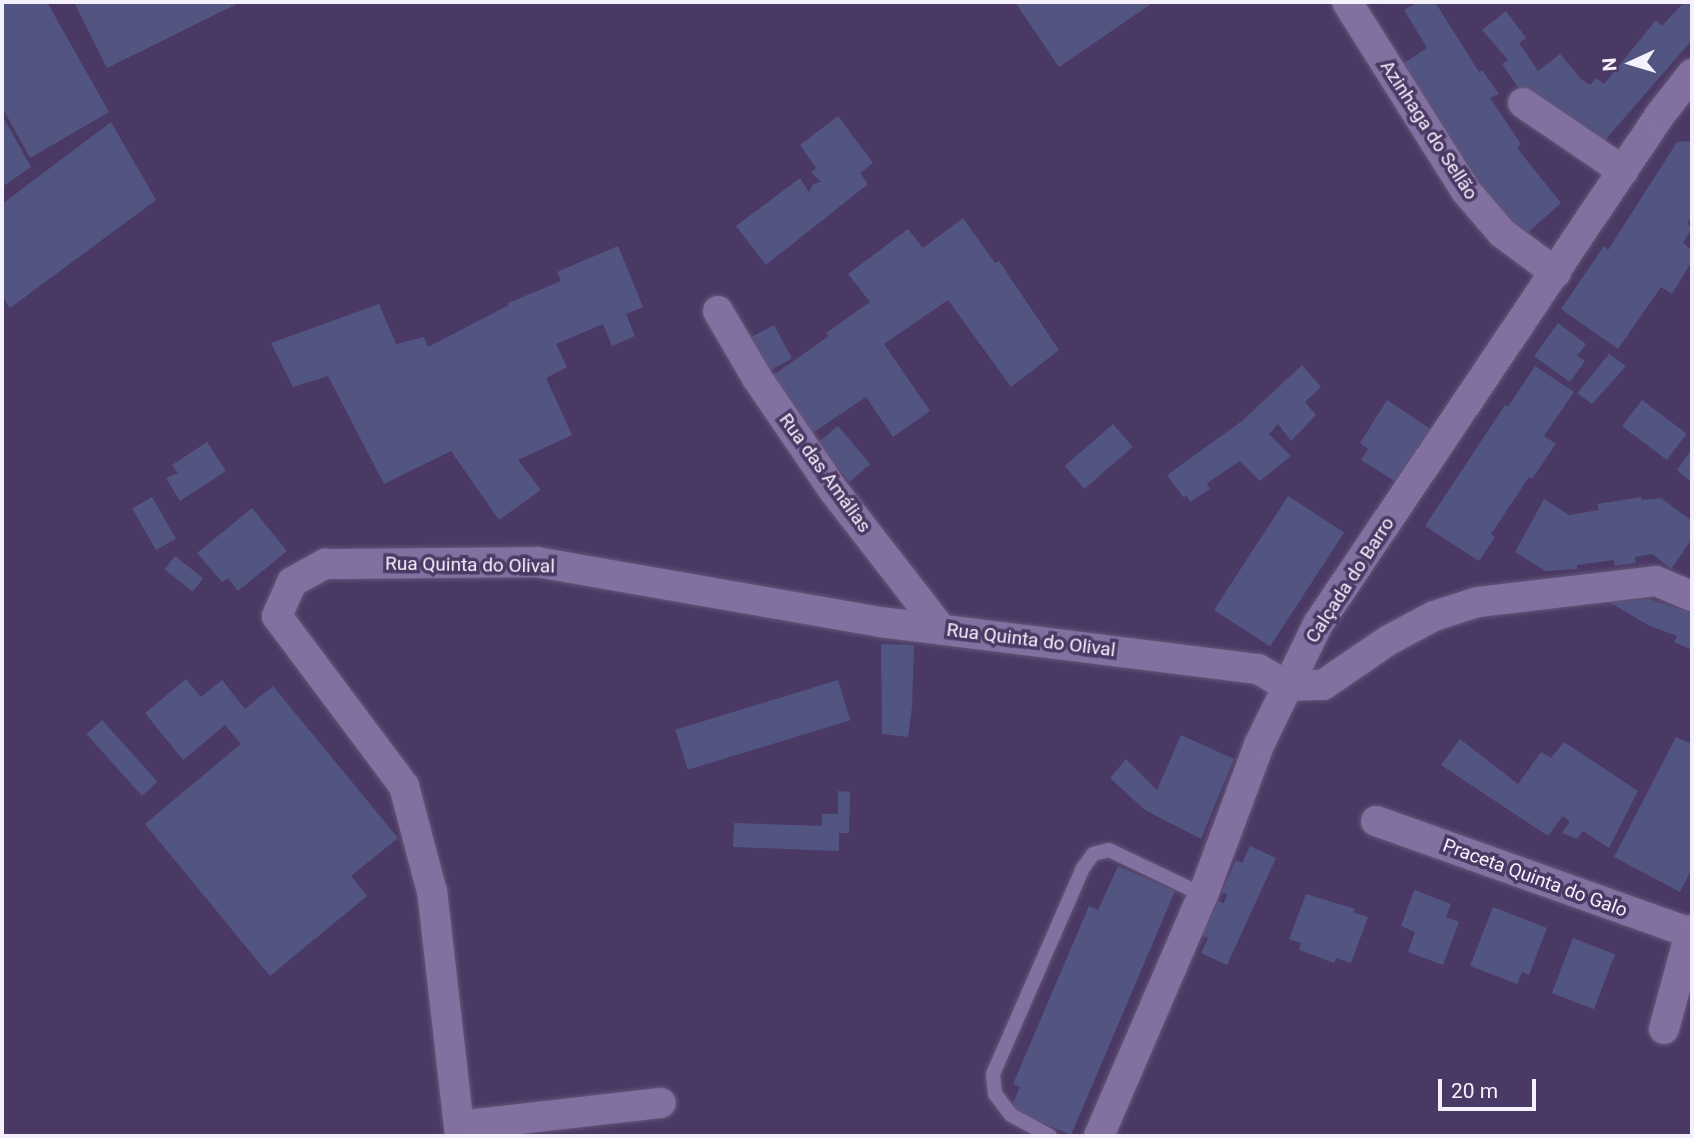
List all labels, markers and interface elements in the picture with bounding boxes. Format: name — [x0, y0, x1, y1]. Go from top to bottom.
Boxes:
north arrow — [1596, 28, 1666, 98]
street label: Azinhaga do Sellão — [1375, 56, 1483, 204]
text: N — [1598, 57, 1621, 72]
street label: Rua das Amálias — [774, 409, 876, 537]
street label: Calçada do Barro — [1301, 513, 1399, 647]
street label: Rua Quinta do Olival — [385, 552, 555, 578]
street label: Rua Quinta do Olival — [945, 618, 1117, 662]
street label: Praceta Quinta do Galo — [1440, 834, 1630, 922]
scale bar — [1442, 1064, 1540, 1108]
text: 20 m — [1451, 1079, 1498, 1103]

